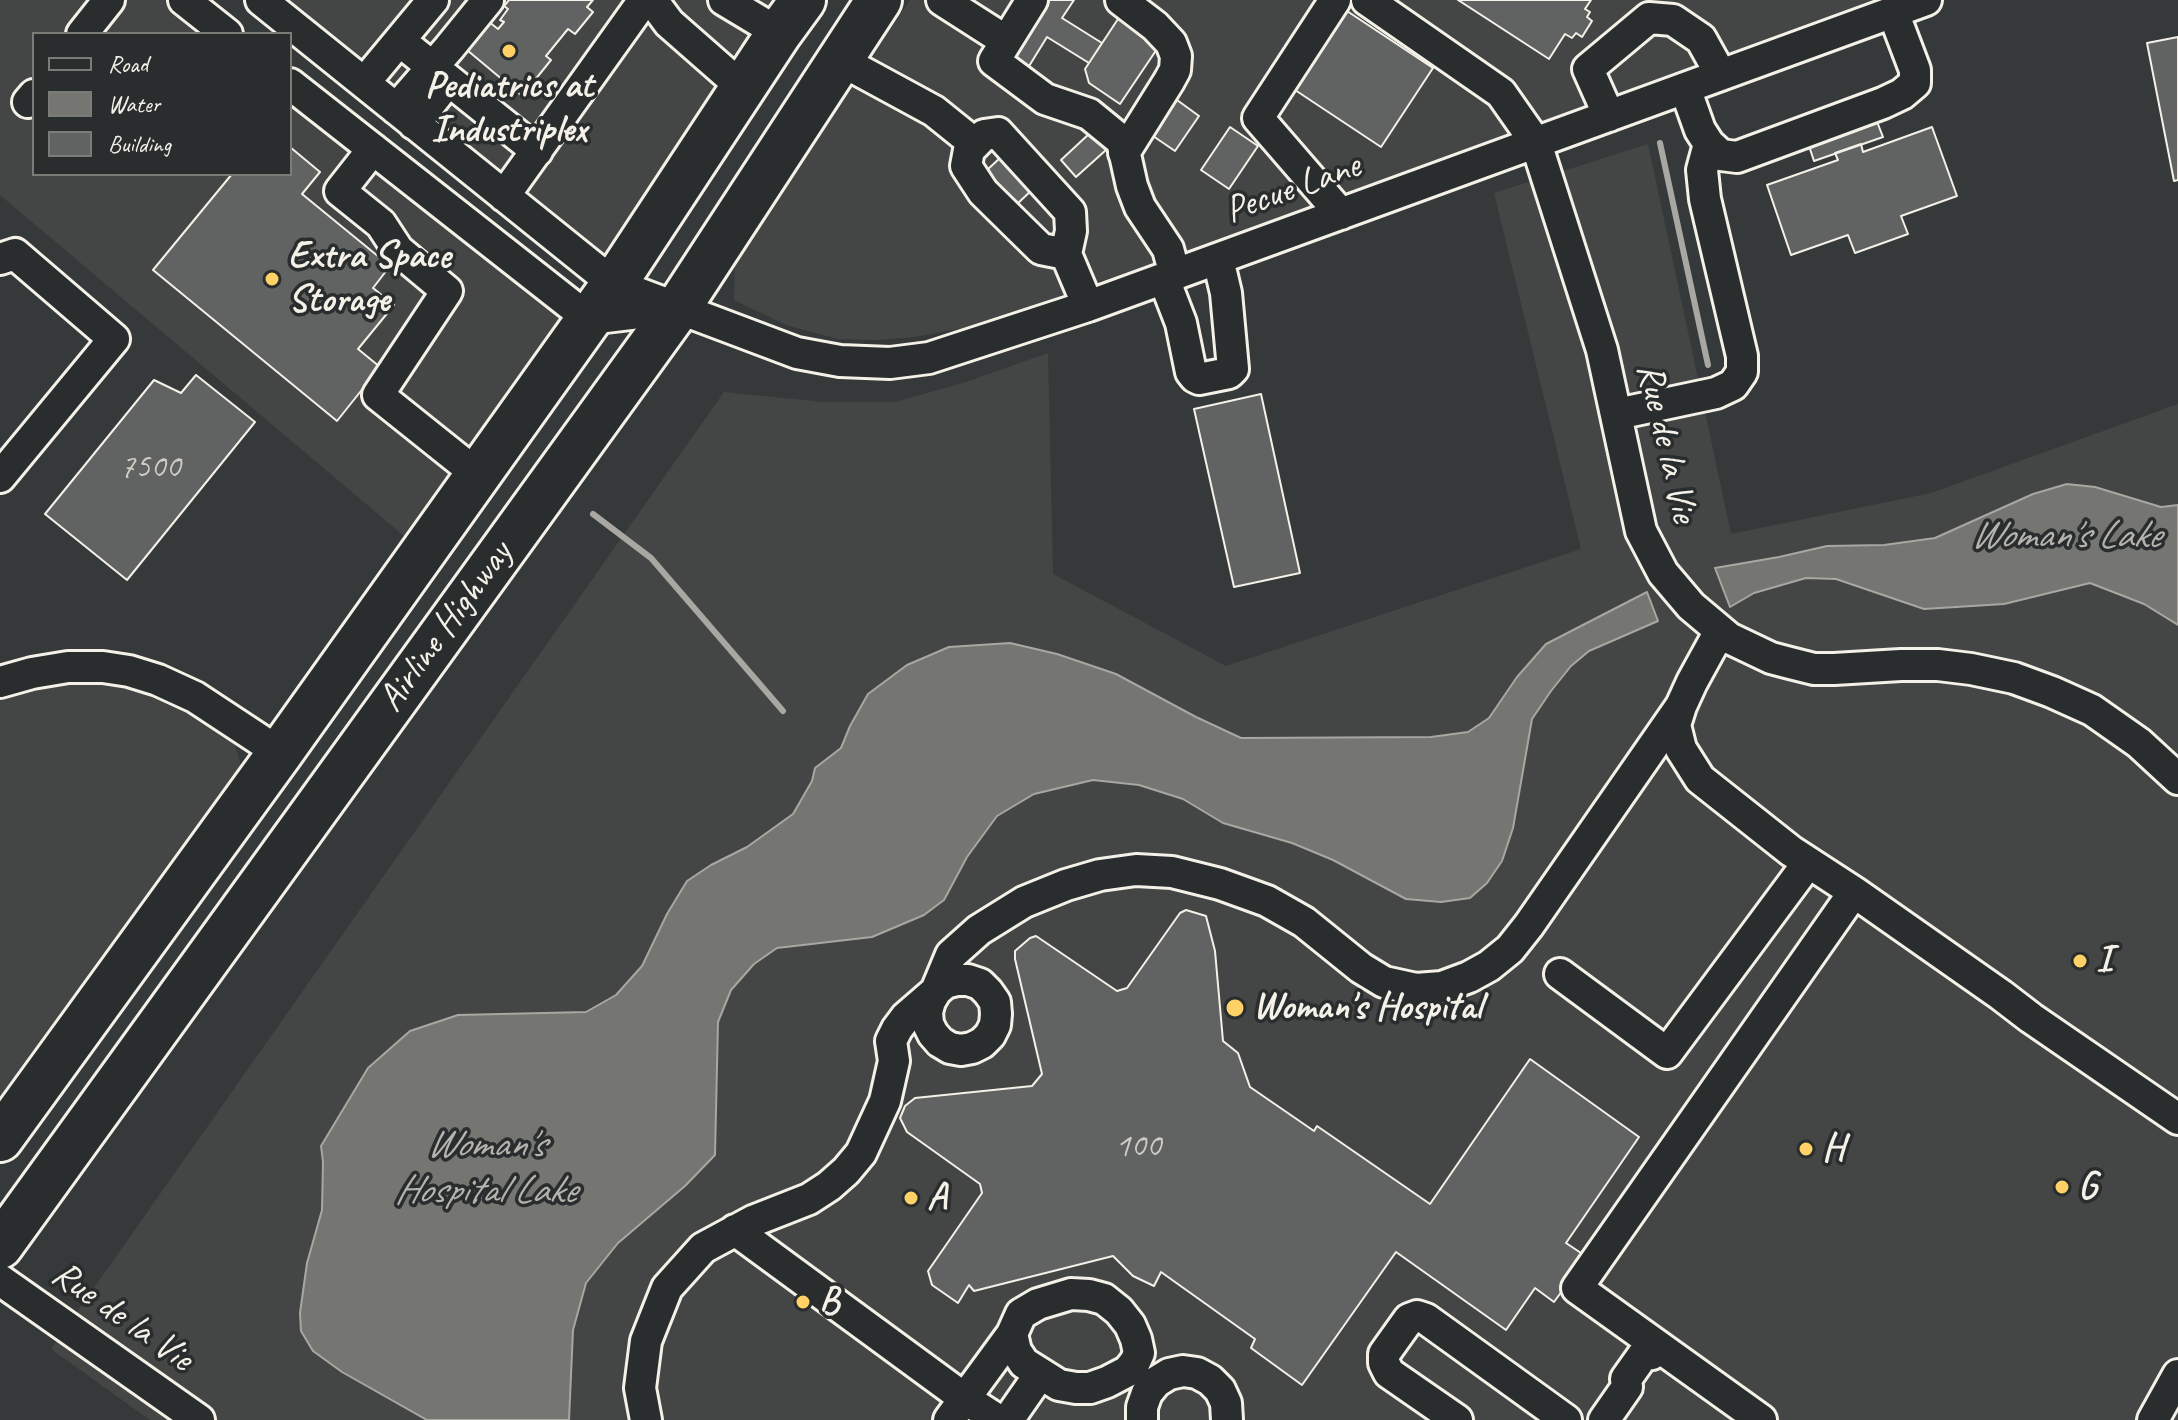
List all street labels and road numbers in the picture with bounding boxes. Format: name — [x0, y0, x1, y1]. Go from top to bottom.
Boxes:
street label: Pecue Lane — [1219, 144, 1367, 234]
street label: Rue de la Vie — [1626, 359, 1706, 527]
street label: Airline Highway — [369, 533, 523, 721]
street label: Rue de la Vie — [43, 1252, 201, 1382]

